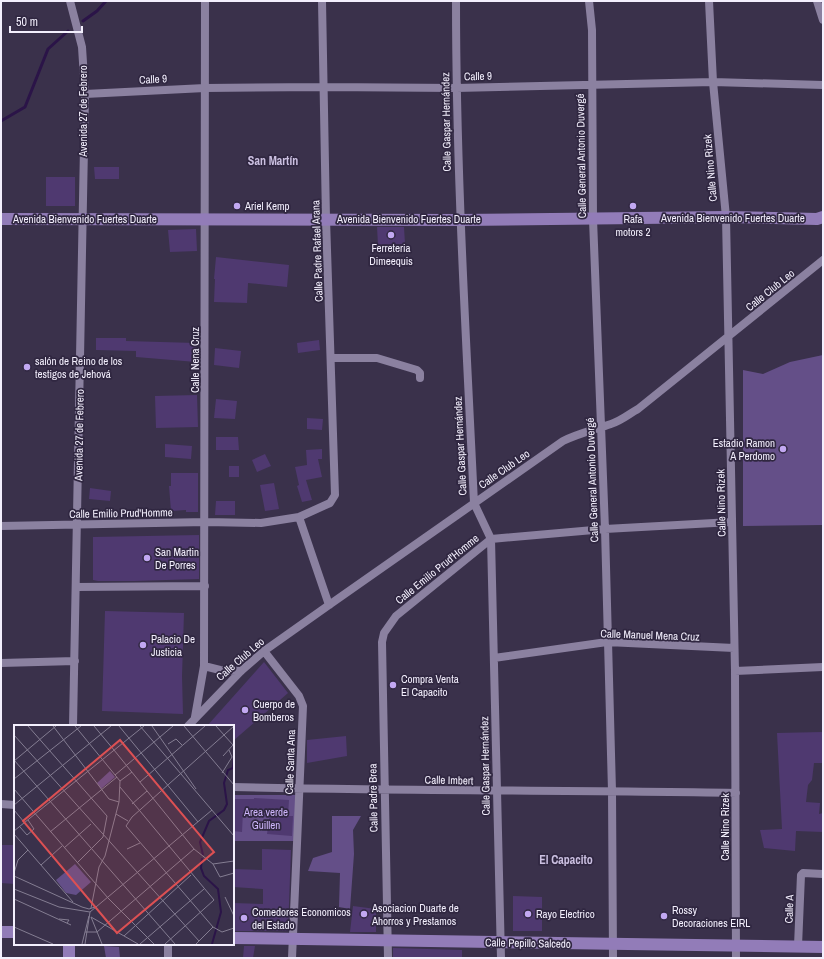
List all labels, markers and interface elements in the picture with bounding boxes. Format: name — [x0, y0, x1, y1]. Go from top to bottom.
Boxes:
scale bar — [10, 8, 82, 34]
text: 50 m — [16, 14, 38, 30]
street label: Avenida 27 de Febrero — [76, 65, 90, 158]
street label: Calle 9 — [464, 69, 492, 83]
street label: Calle 9 — [139, 71, 167, 87]
street label: Calle Gaspar Hernández — [438, 72, 454, 172]
street label: Calle General Antonio Duvergé — [573, 93, 589, 219]
street label: Calle Nino Rizek — [700, 133, 720, 202]
district label: San Martín — [248, 153, 298, 169]
place label: Ariel Kemp — [244, 199, 290, 213]
street label: Calle Padre Rafael Arana — [308, 200, 326, 302]
marker: Ariel Kemp — [232, 201, 242, 211]
marker: Rafa motors 2 — [628, 201, 638, 211]
street label: Avenida Bienvenido Fuertes Duarte — [660, 211, 805, 225]
street label: Avenida Bienvenido Fuertes Duarte — [12, 212, 157, 226]
street label: Avenida Bienvenido Fuertes Duarte — [336, 212, 481, 226]
place label: Rafa motors 2 — [615, 212, 651, 239]
marker: Ferreteria Dimeequis — [386, 230, 396, 240]
place label: Ferreteria Dimeequis — [369, 241, 413, 268]
street label: Calle Club Leo — [743, 266, 797, 314]
street label: Calle Nena Cruz — [188, 326, 202, 393]
place label: salón de Reino de los testigos de Jehová — [35, 354, 123, 381]
marker: salón de Reino de los testigos de Jehová — [22, 362, 32, 372]
street label: Avenida 27 de Febrero — [71, 389, 87, 482]
street label: Calle Gaspar Hernández — [450, 396, 470, 496]
street label: Calle General Antonio Duvergé — [583, 417, 601, 543]
place label: Estadio Ramon A Perdomo — [713, 436, 775, 463]
marker: Estadio Ramon A Perdomo — [778, 444, 788, 454]
street label: Calle Club Leo — [476, 446, 532, 492]
street label: Calle Nino Rizek — [713, 469, 729, 537]
street label: Calle Emilio Prud'Homme — [69, 505, 173, 521]
street label: Calle Emilio Prud'Homme — [392, 531, 482, 607]
place label: San Martin De Porres — [155, 545, 199, 572]
marker: San Martin De Porres — [142, 553, 152, 563]
street label: Calle Manuel Mena Cruz — [600, 626, 700, 644]
place label: Palacio De Justicia — [151, 632, 195, 659]
street label: Calle Club Leo — [213, 634, 267, 684]
marker: Palacio De Justicia — [138, 640, 148, 650]
place label: Compra Venta El Capacito — [401, 672, 459, 699]
marker: Compra Venta El Capacito — [388, 680, 398, 690]
place label: Cuerpo de Bomberos — [253, 697, 295, 724]
marker: Cuerpo de Bomberos — [240, 705, 250, 715]
street label: Calle Gaspar Hernández — [477, 716, 493, 816]
inset map — [14, 725, 234, 945]
street label: Calle Santa Ana — [282, 729, 298, 795]
street label: Calle Padre Brea — [365, 764, 381, 832]
street label: Calle Imbert — [425, 773, 474, 787]
street label: Calle Nino Rizek — [718, 793, 732, 861]
park label: Area verde Guillen — [243, 805, 288, 832]
district label: El Capacito — [539, 852, 593, 868]
street label: Calle A — [782, 893, 797, 924]
place label: Asociacion Duarte de Ahorros y Prestamos — [371, 901, 459, 928]
place label: Rossy Decoraciones EIRL — [672, 903, 750, 930]
place label: Comedores Economicos del Estado — [252, 905, 351, 932]
place label: Rayo Electrico — [536, 907, 595, 921]
marker: Asociacion Duarte de Ahorros y Prestamos — [359, 909, 369, 919]
marker: Rayo Electrico — [523, 909, 533, 919]
marker: Rossy Decoraciones EIRL — [659, 911, 669, 921]
marker: Comedores Economicos del Estado — [239, 913, 249, 923]
street label: Calle Pepillo Salcedo — [485, 935, 571, 951]

